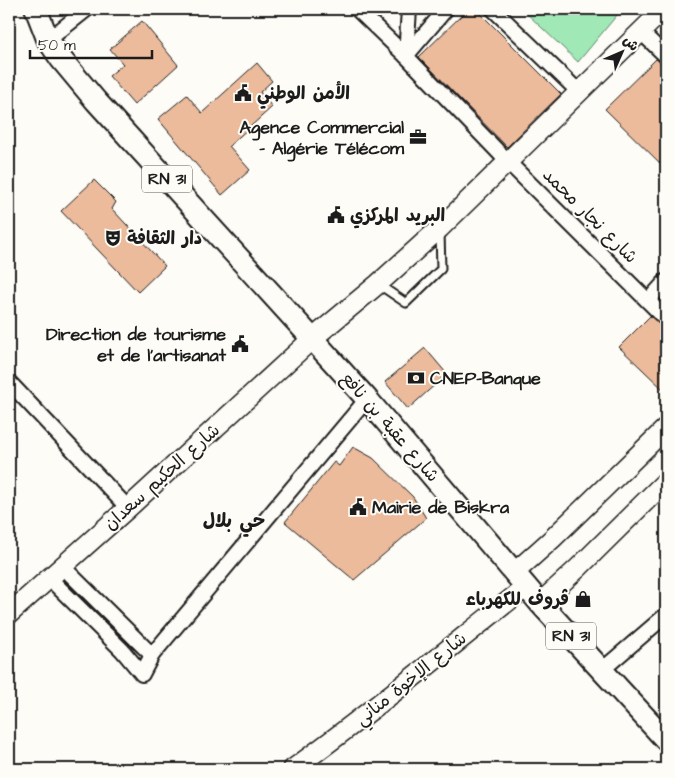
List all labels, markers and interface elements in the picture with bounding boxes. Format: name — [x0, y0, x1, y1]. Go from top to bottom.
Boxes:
scale bar — [30, 28, 152, 60]
north arrow — [598, 28, 648, 78]
text: ش — [618, 31, 643, 56]
text: 50 m — [38, 35, 76, 56]
place label: الأمن الوطني — [257, 81, 350, 109]
public building icon: الأمن الوطني — [233, 83, 253, 103]
place label: Agence Commercial - Algérie Télécom — [239, 115, 405, 162]
office icon: Agence Commercial - Algérie Télécom — [408, 127, 428, 147]
street label: شارع نجار محمد — [537, 163, 643, 269]
road number: RN 31 — [142, 165, 192, 192]
place label: البريد المركزي — [350, 203, 445, 229]
public building icon: البريد المركزي — [326, 205, 346, 225]
place label: دار الثقافة — [127, 226, 202, 251]
theatre icon: دار الثقافة — [103, 228, 123, 248]
place label: Direction de tourisme et de l'artisanat — [46, 322, 227, 368]
public building icon: Direction de tourisme et de l'artisanat — [230, 334, 250, 354]
place label: CNEP-Banque — [430, 366, 541, 391]
street label: شارع عقبة بن نافع — [335, 367, 445, 487]
bank icon: CNEP-Banque — [406, 368, 426, 388]
street label: شارع الحكيم سعدان — [98, 418, 226, 537]
place label: Mairie de Biskra — [372, 495, 510, 520]
public building icon: Mairie de Biskra — [348, 497, 368, 517]
district label: حي بلال — [203, 508, 265, 537]
place label: ڤروف للكهرباء — [465, 587, 569, 612]
shop icon: ڤروف للكهرباء — [573, 589, 593, 609]
road number: RN 31 — [546, 622, 596, 650]
street label: شارع الإخوة مناني — [350, 626, 474, 734]

